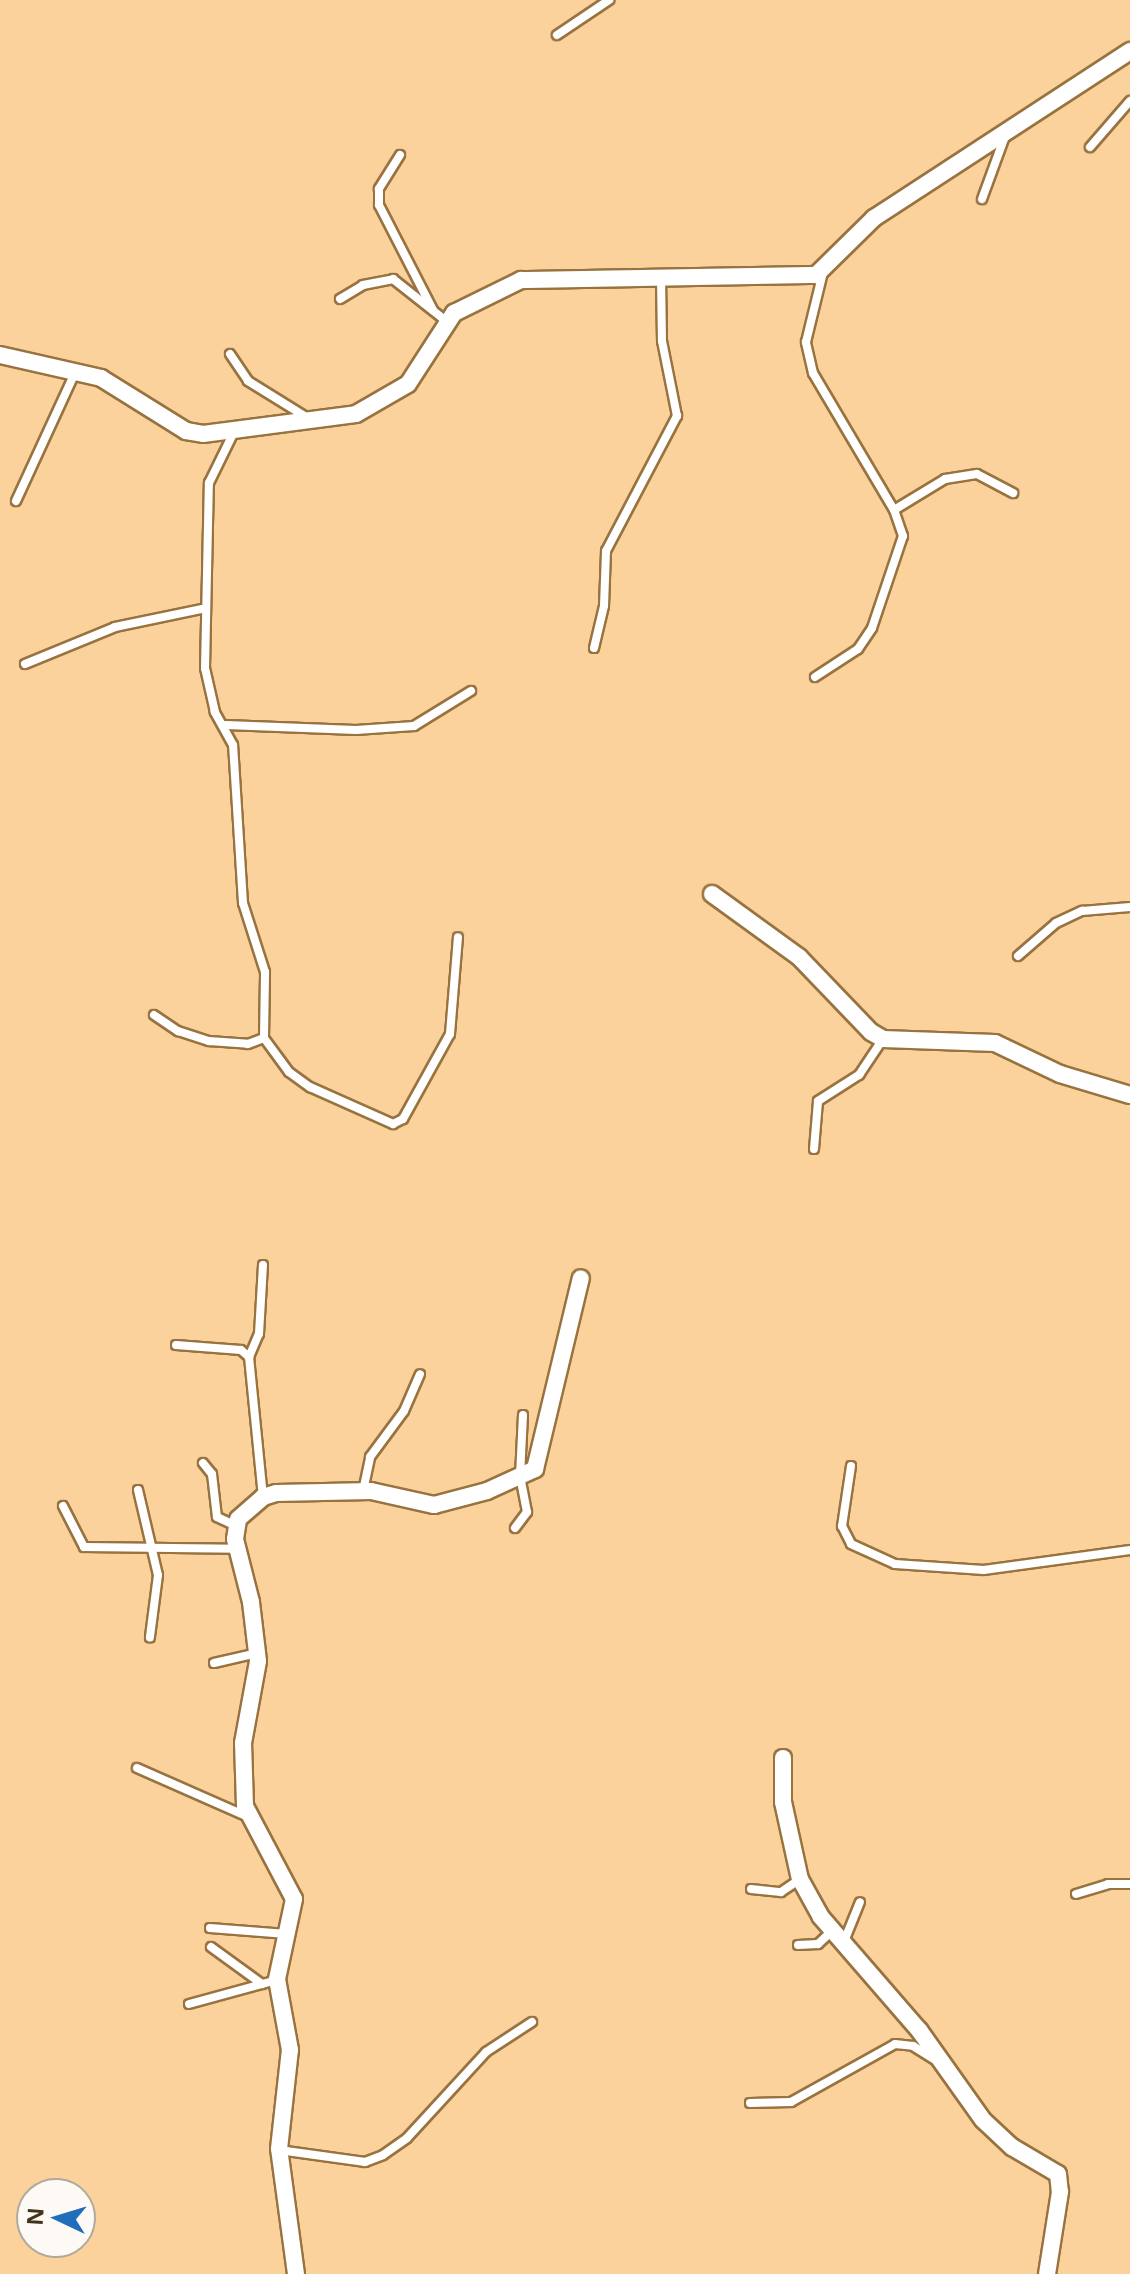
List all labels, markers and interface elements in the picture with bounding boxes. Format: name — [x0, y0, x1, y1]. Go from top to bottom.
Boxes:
north arrow — [16, 2178, 96, 2258]
text: N — [18, 2207, 50, 2226]

